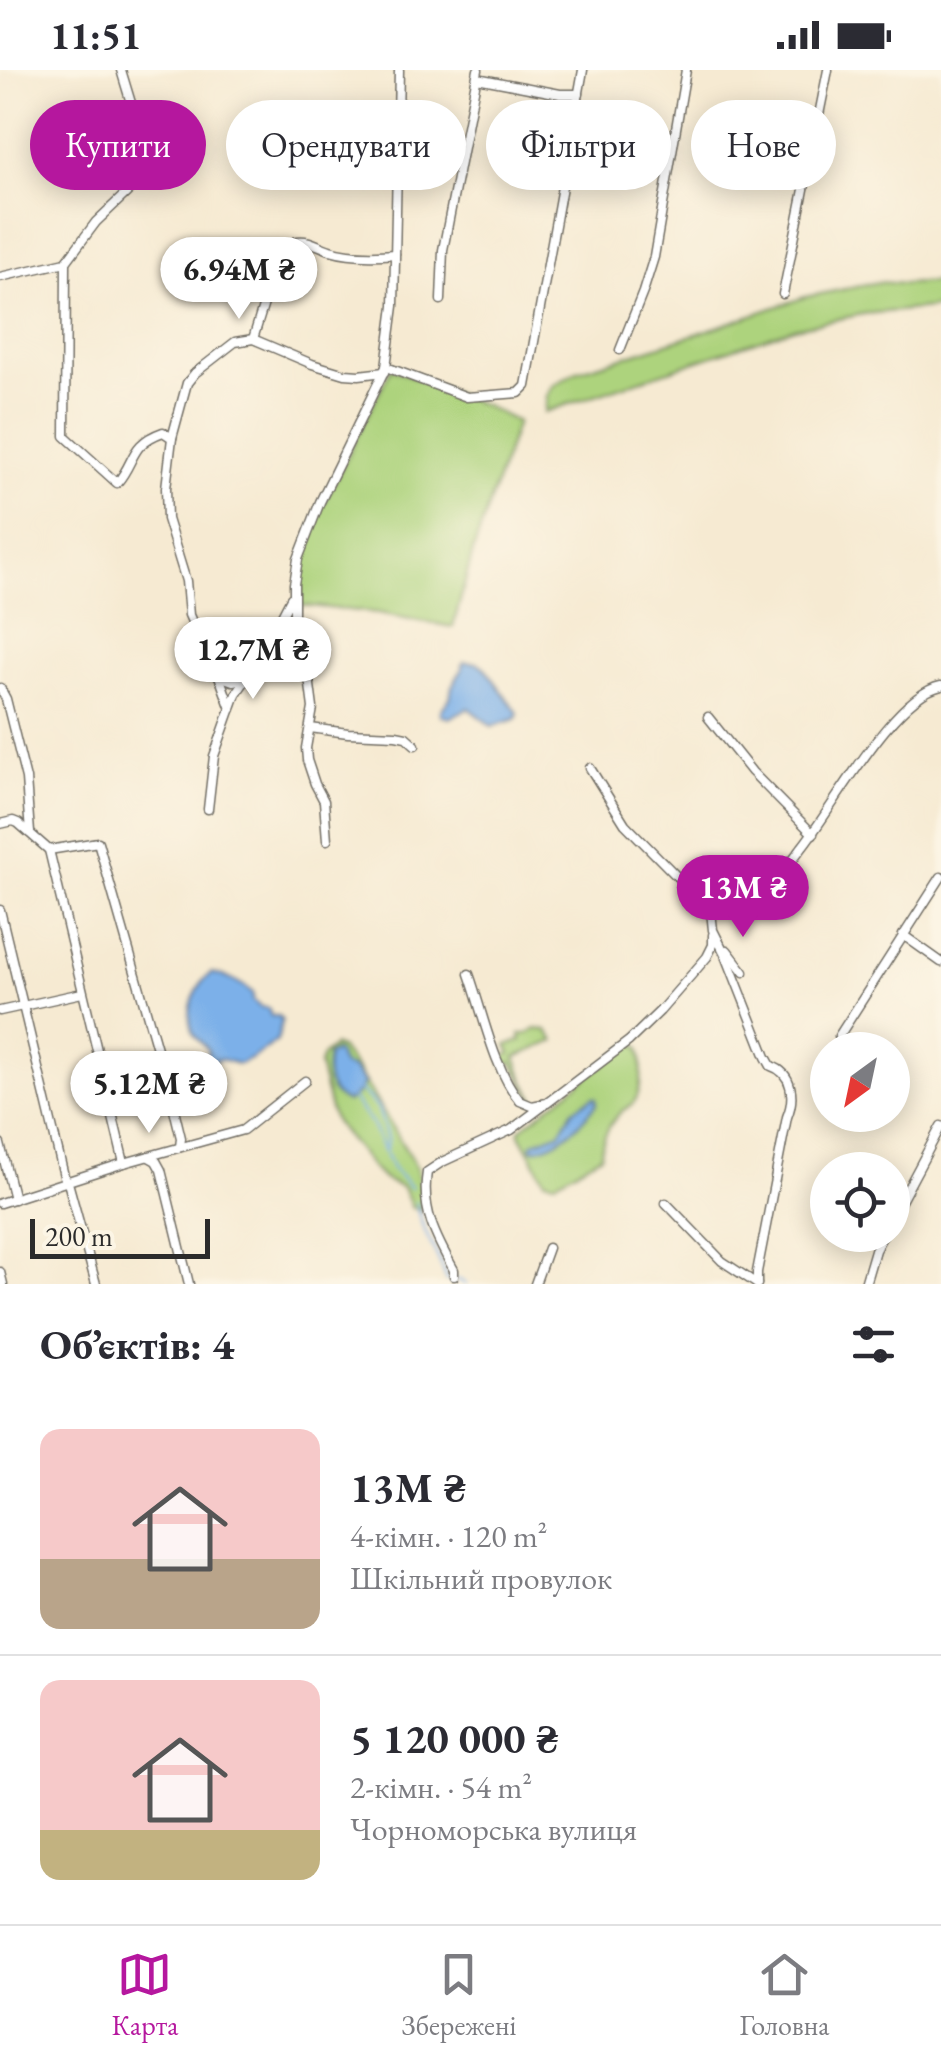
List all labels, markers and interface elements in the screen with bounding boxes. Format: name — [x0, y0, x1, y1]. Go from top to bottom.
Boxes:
text: 11:51 — [50, 11, 141, 60]
chip: Купити — [30, 100, 206, 190]
chip: Орендувати — [226, 100, 466, 190]
chip: Фільтри — [486, 100, 671, 190]
chip: Нове — [691, 100, 836, 190]
pin: 6.94M ₴ — [147, 237, 331, 322]
text: 6.94M ₴ — [182, 248, 296, 290]
pin: 12.7M ₴ — [161, 617, 345, 702]
text: 12.7M ₴ — [196, 628, 310, 670]
pin: 13M ₴ — [673, 855, 813, 940]
text: 13M ₴ — [699, 866, 787, 908]
north arrow — [810, 1032, 910, 1132]
map controls — [810, 1032, 910, 1252]
pin: 5.12M ₴ — [57, 1051, 241, 1136]
text: 5.12M ₴ — [92, 1062, 206, 1104]
button: locate — [810, 1152, 910, 1252]
scale bar — [30, 1214, 210, 1258]
text: 200 m — [45, 1218, 113, 1254]
text: Об’єктів: 4 — [40, 1317, 234, 1372]
icon: filters — [846, 1317, 901, 1372]
text: 13M ₴ — [350, 1460, 466, 1515]
icon: home — [120, 1469, 240, 1589]
text: 4-кімн. · 120 m² — [350, 1515, 547, 1557]
text: Шкільний провулок — [350, 1557, 612, 1599]
text: 5 120 000 ₴ — [350, 1711, 559, 1766]
icon: home — [120, 1720, 240, 1840]
text: 2-кімн. · 54 m² — [350, 1766, 532, 1808]
text: Чорноморська вулиця — [350, 1808, 637, 1850]
tab: Карта — [112, 1947, 178, 2043]
tab: Збережені — [401, 1947, 516, 2043]
tab: Головна — [739, 1947, 829, 2043]

